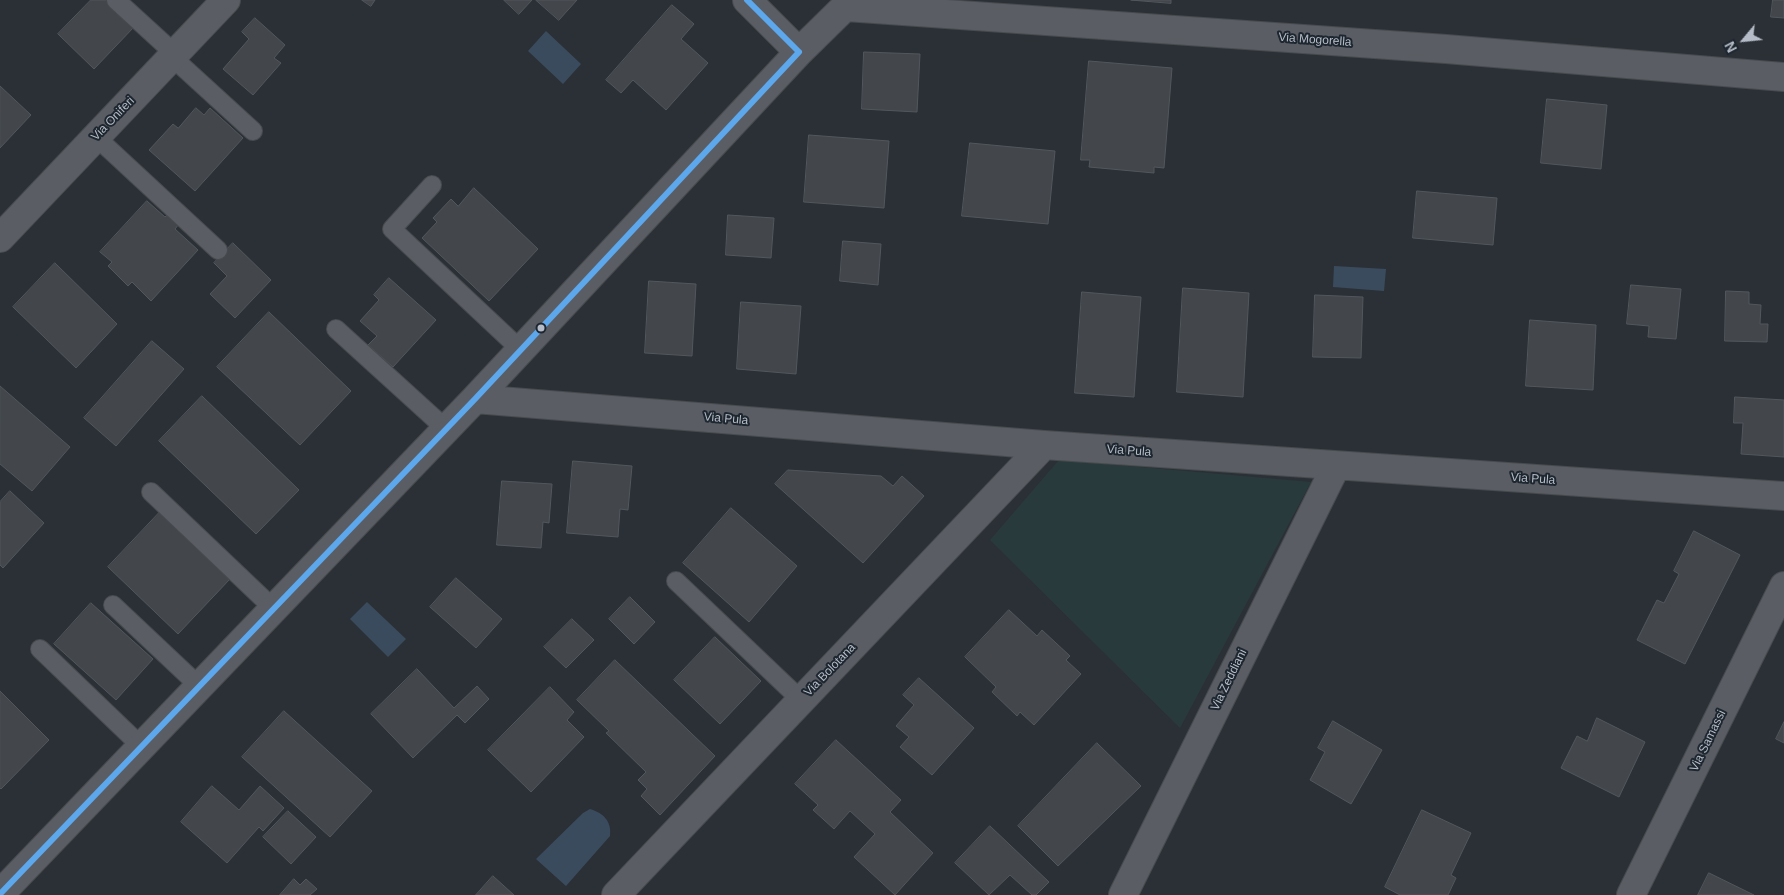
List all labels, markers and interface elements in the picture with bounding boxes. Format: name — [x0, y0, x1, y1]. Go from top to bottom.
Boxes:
north arrow — [1719, 15, 1769, 65]
street label: Via Mogorella — [1278, 30, 1352, 50]
text: N — [1721, 39, 1740, 55]
street label: Via Oniferi — [88, 94, 138, 144]
unlabelled marker — [536, 323, 546, 333]
street label: Via Pula — [703, 410, 749, 428]
street label: Via Pula — [1106, 442, 1152, 460]
street label: Via Pula — [1510, 470, 1556, 488]
street label: Via Bolotana — [801, 641, 859, 699]
street label: Via Zeddiani — [1208, 647, 1250, 713]
street label: Via Samassi — [1687, 708, 1729, 774]

